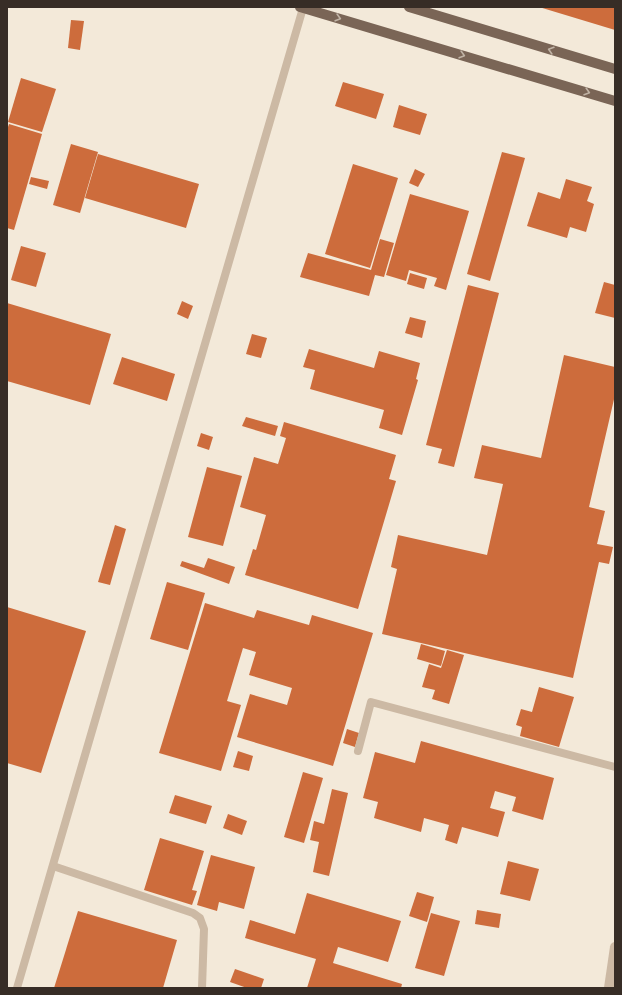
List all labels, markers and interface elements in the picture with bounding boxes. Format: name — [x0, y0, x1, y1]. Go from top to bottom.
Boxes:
one-way arrow — [334, 13, 341, 22]
one-way arrow — [548, 46, 555, 55]
one-way arrow — [459, 50, 466, 59]
one-way arrow — [583, 87, 590, 96]

